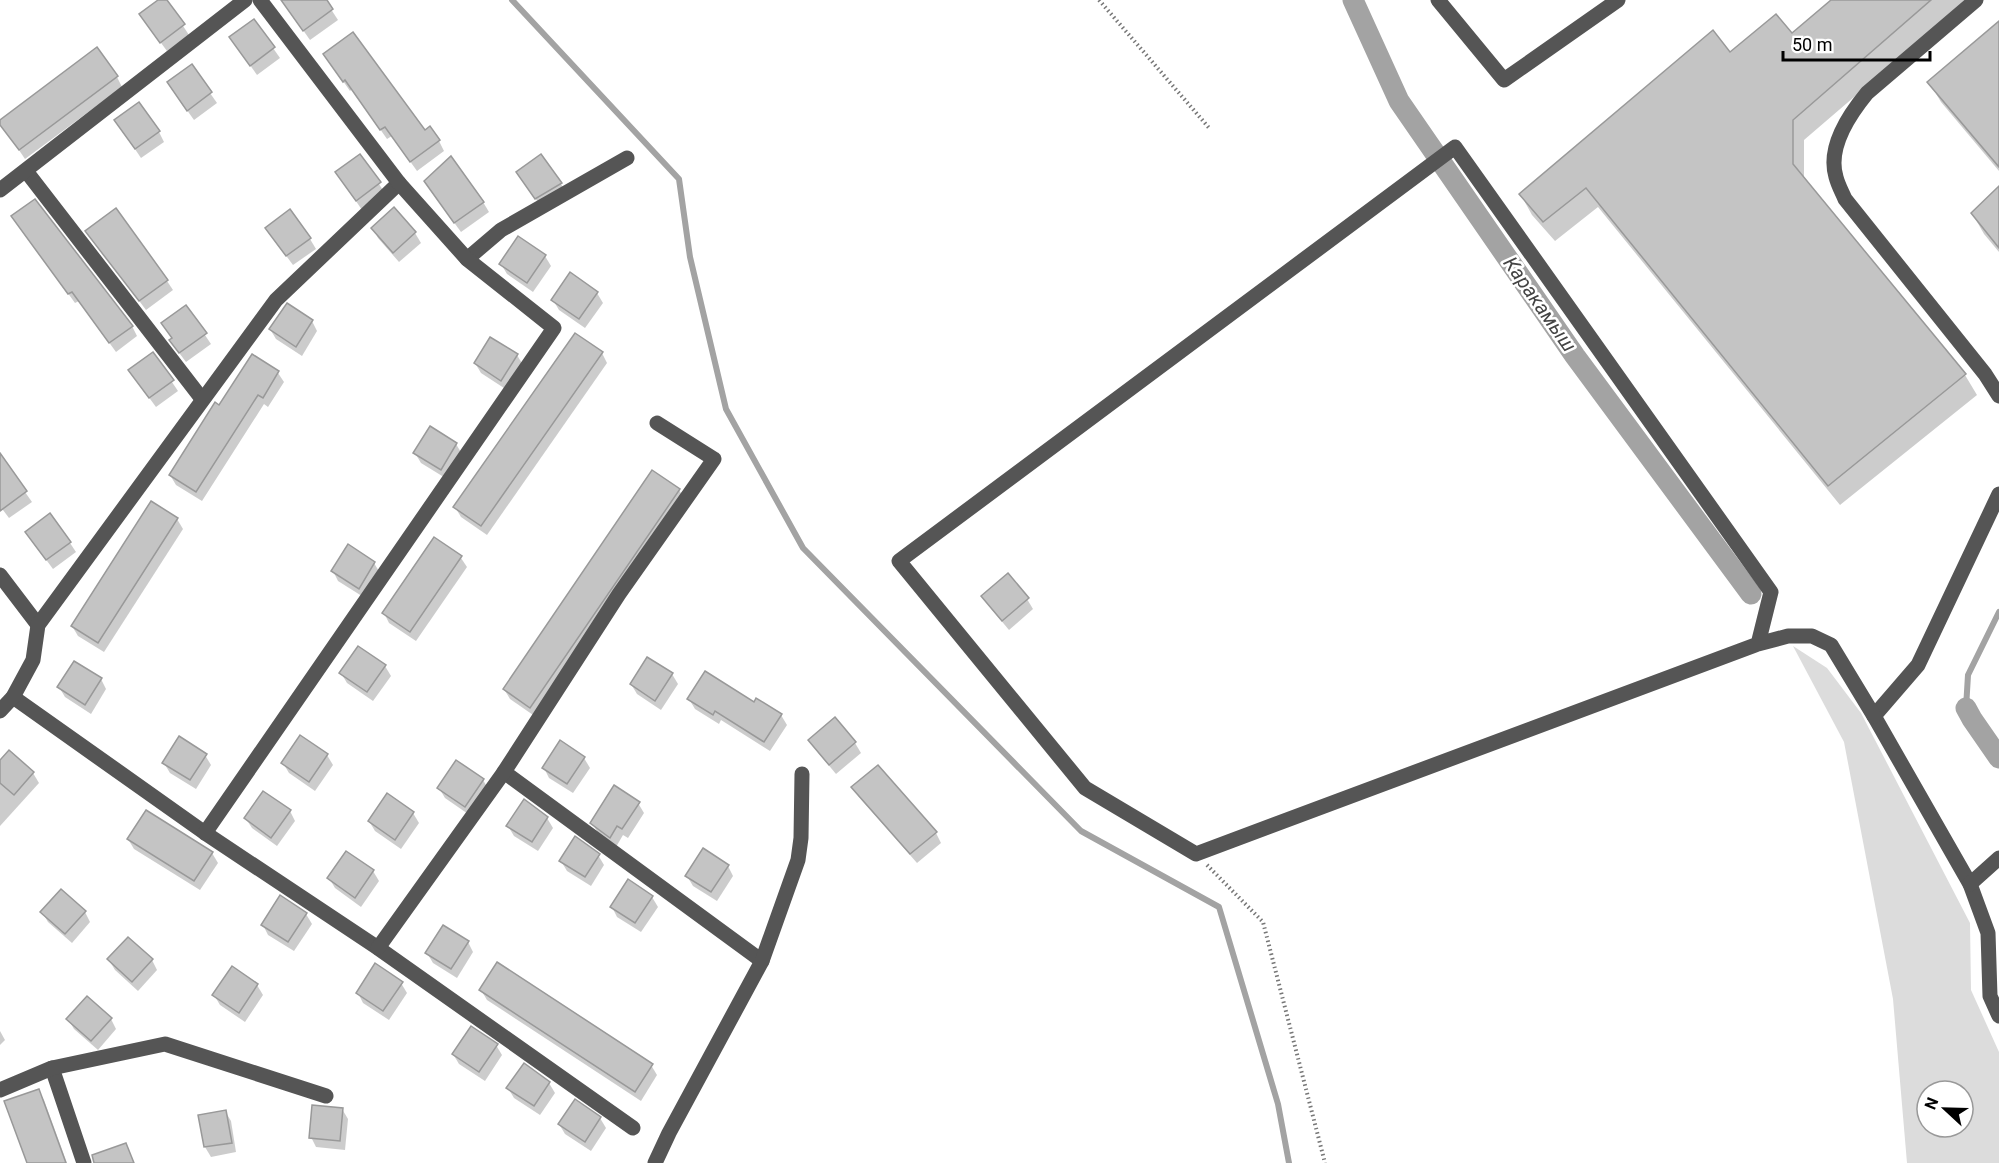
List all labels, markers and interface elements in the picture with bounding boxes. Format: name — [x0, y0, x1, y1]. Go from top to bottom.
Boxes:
scale bar — [1783, 24, 1930, 62]
text: 50 m — [1792, 34, 1832, 55]
water label: Каракамыш — [1498, 252, 1582, 356]
north arrow — [1915, 1079, 1975, 1139]
text: N — [1921, 1095, 1942, 1112]

